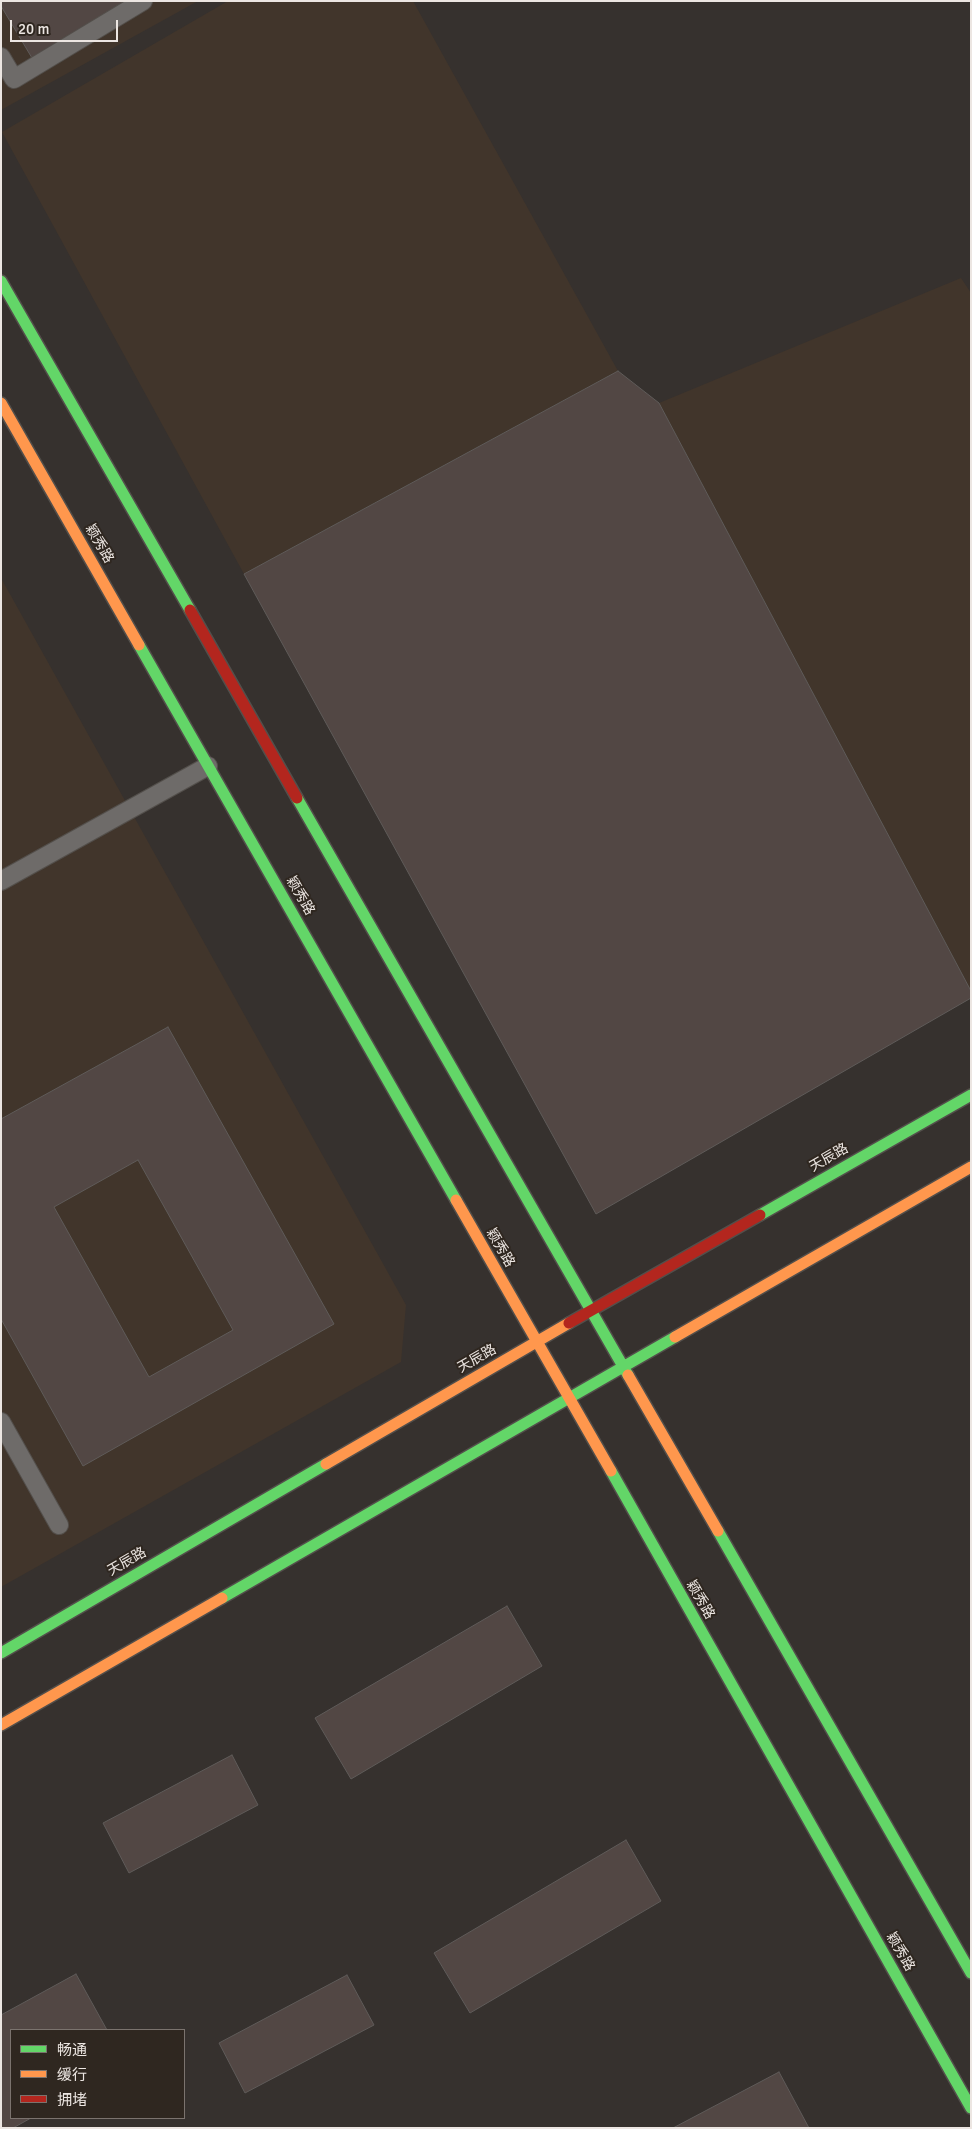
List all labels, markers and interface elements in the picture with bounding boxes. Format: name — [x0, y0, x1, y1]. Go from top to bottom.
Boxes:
scale bar — [12, 10, 120, 42]
text: 20 m — [18, 20, 49, 38]
street label: 颖秀路 — [81, 522, 117, 566]
street label: 颖秀路 — [282, 874, 318, 918]
street label: 天辰路 — [807, 1140, 851, 1176]
street label: 颖秀路 — [482, 1226, 518, 1270]
street label: 天辰路 — [455, 1341, 499, 1377]
street label: 天辰路 — [105, 1544, 149, 1580]
street label: 颖秀路 — [682, 1578, 718, 1622]
street label: 颖秀路 — [882, 1930, 918, 1974]
legend — [10, 2029, 185, 2119]
text: 畅通 — [57, 2041, 87, 2059]
text: 缓行 — [57, 2066, 87, 2084]
text: 拥堵 — [57, 2091, 87, 2109]

